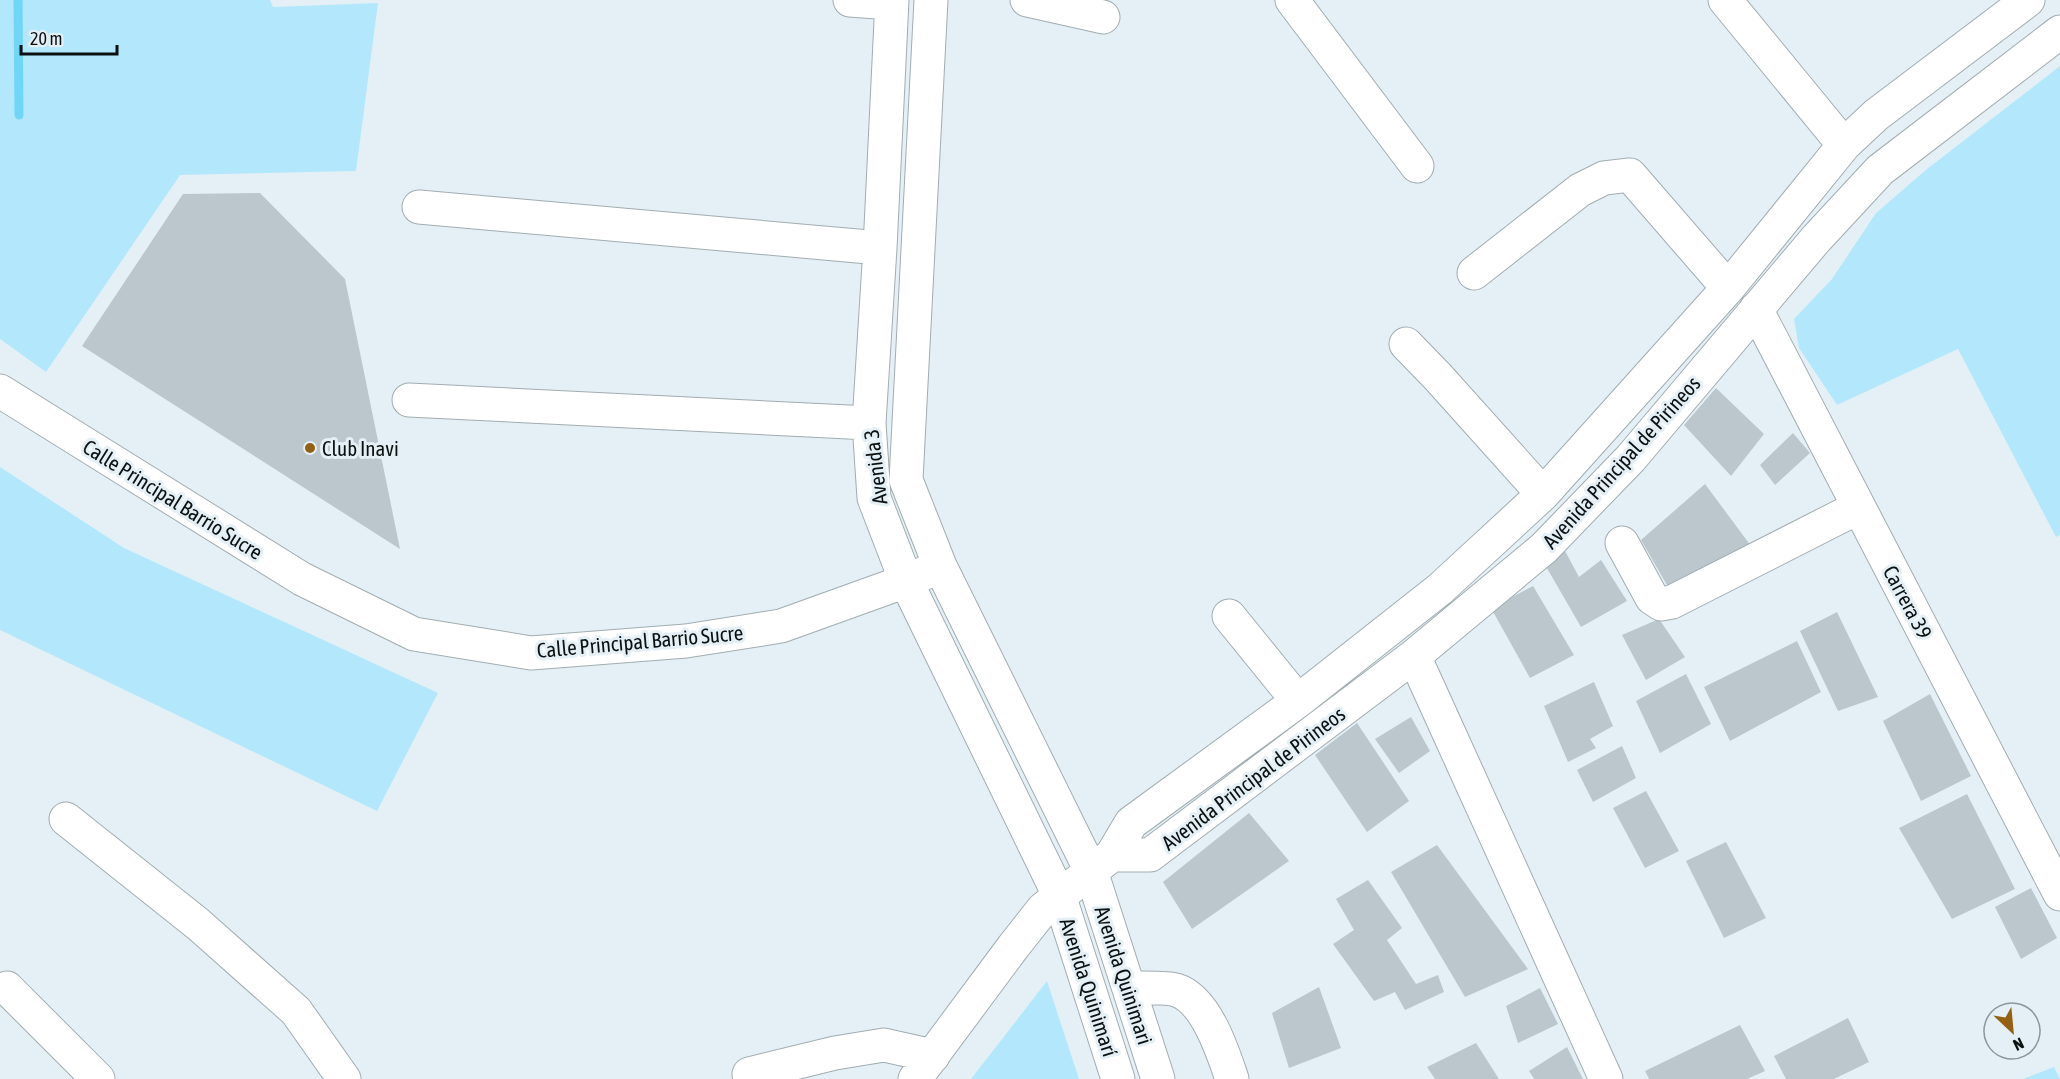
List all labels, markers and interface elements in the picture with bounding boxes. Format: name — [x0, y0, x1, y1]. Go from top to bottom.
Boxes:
scale bar — [21, 18, 117, 56]
text: 20 m — [30, 28, 62, 49]
street label: Avenida Principal de Pirineos — [1537, 371, 1705, 553]
street label: Avenida 3 — [858, 428, 892, 506]
street label: Calle Principal Barrio Sucre — [79, 434, 267, 564]
place label: Club Inavi — [322, 436, 399, 460]
marker: Club Inavi — [303, 441, 317, 455]
street label: Carrera 39 — [1879, 561, 1937, 643]
street label: Calle Principal Barrio Sucre — [536, 620, 744, 662]
street label: Avenida Principal de Pirineos — [1157, 701, 1349, 855]
street label: Avenida Quinimari — [1090, 903, 1158, 1047]
street label: Avenida Quinimarí — [1055, 915, 1123, 1059]
north arrow — [1982, 1001, 2042, 1061]
text: N — [2010, 1034, 2027, 1055]

